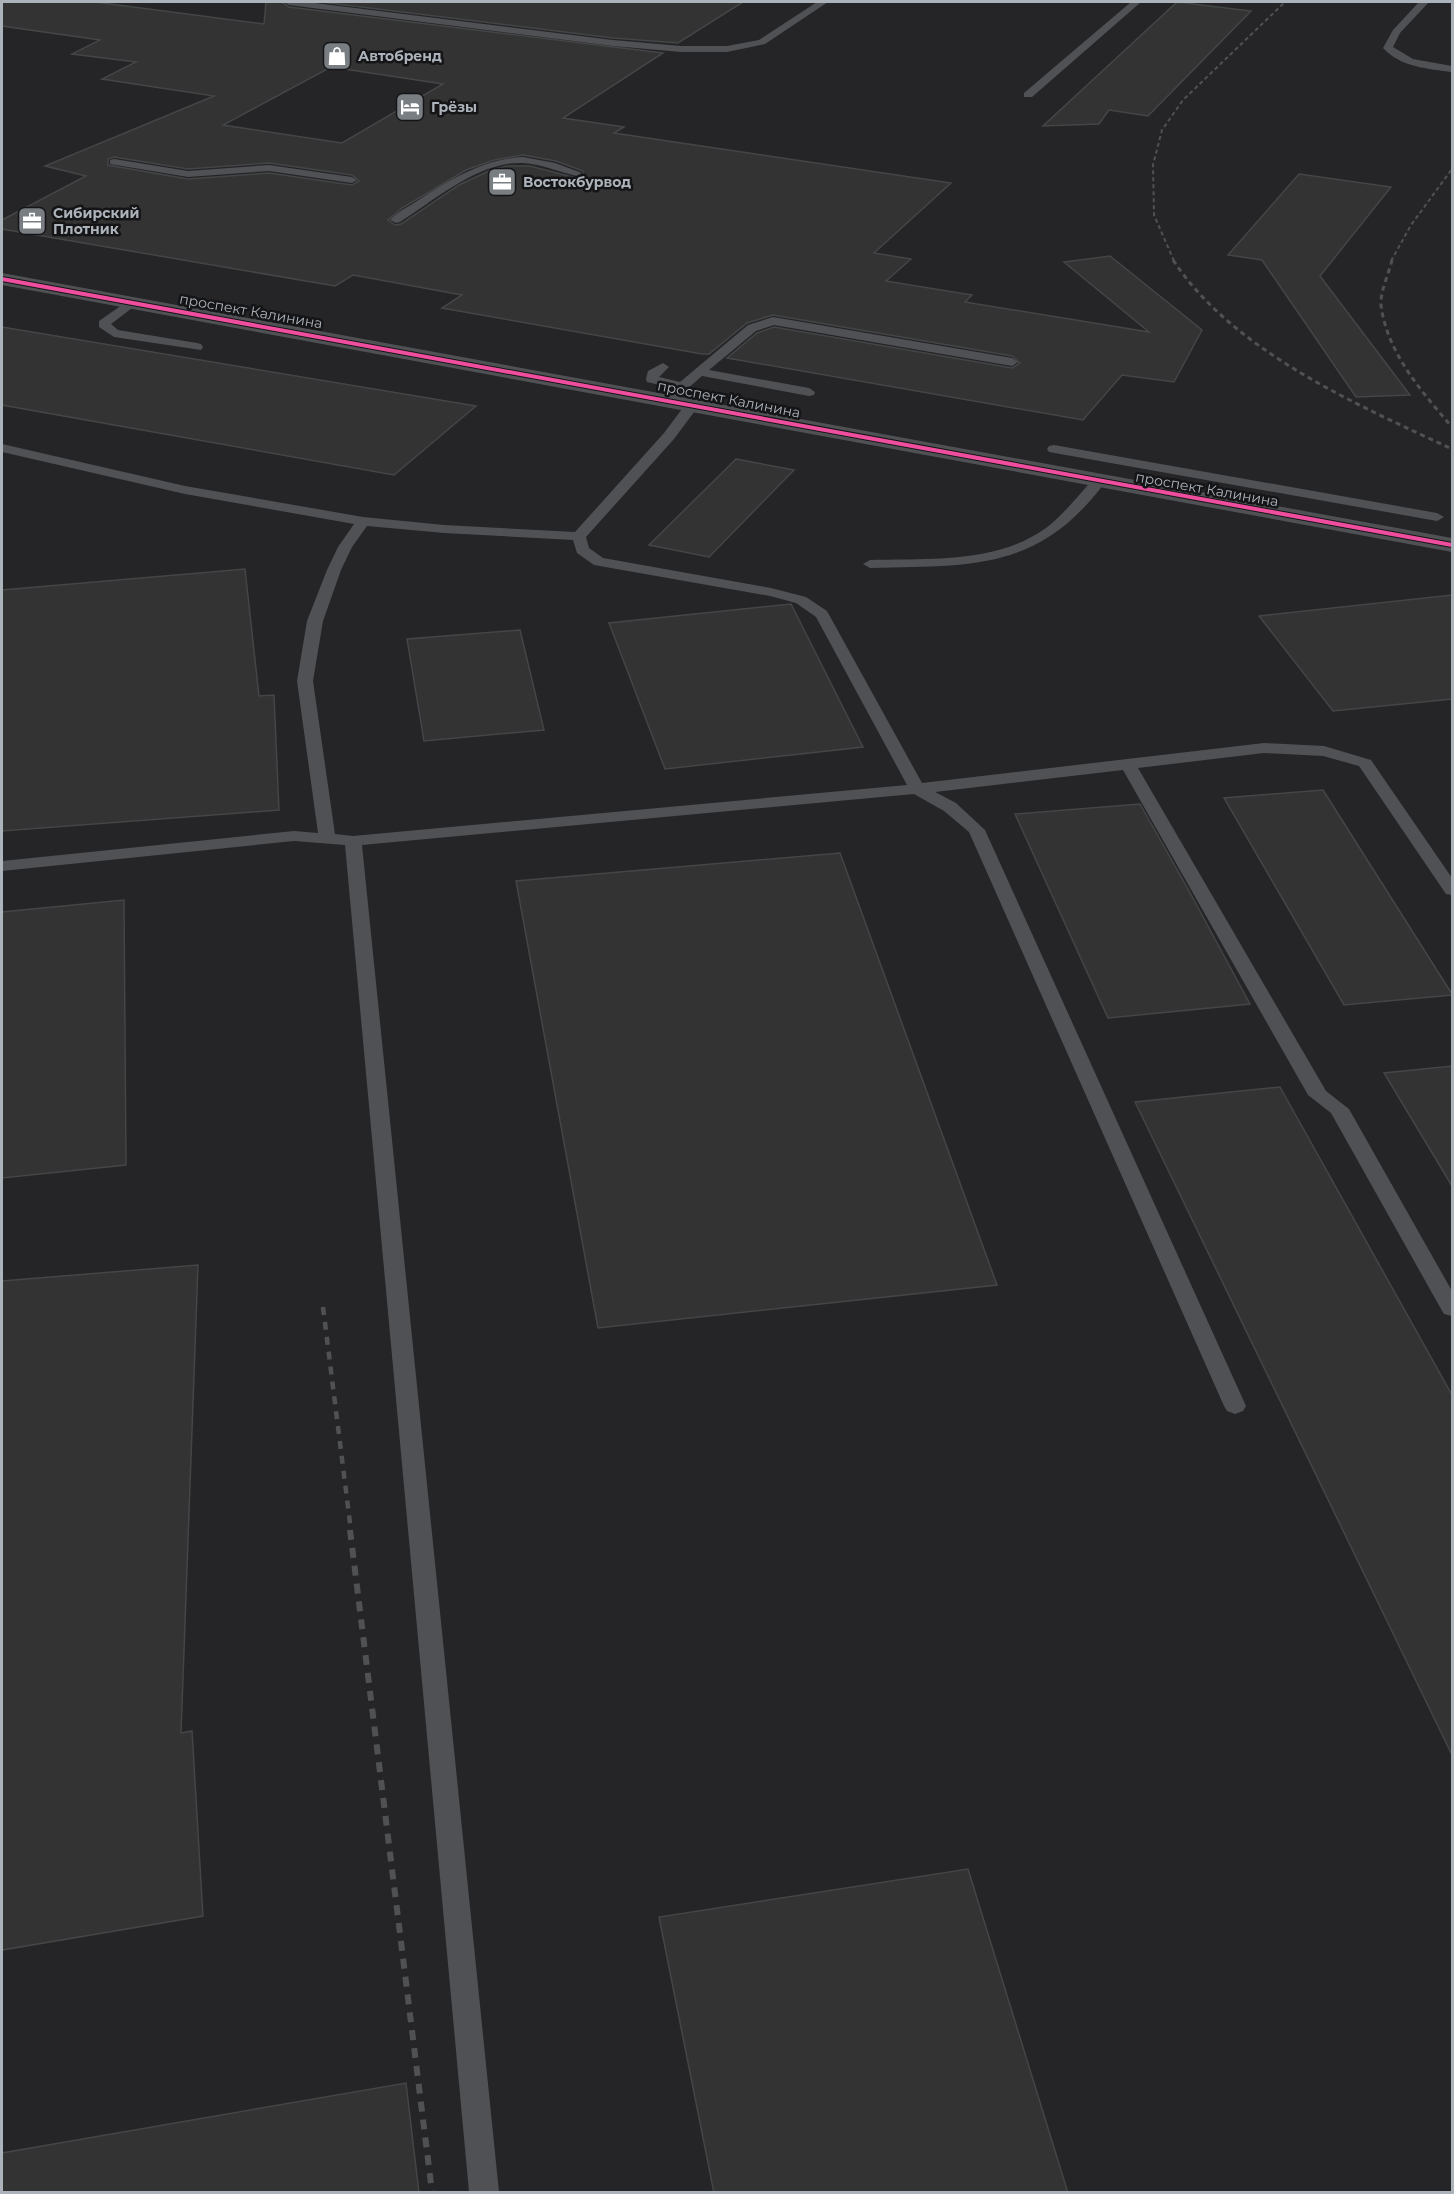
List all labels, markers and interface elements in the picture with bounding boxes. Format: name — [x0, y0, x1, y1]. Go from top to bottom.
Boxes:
shop icon: Автобренд — [321, 40, 353, 72]
place label: Автобренд — [358, 47, 442, 65]
hotel icon: Грёзы — [394, 91, 426, 123]
place label: Грёзы — [431, 98, 477, 116]
office icon: Востокбурвод — [486, 166, 518, 198]
place label: Востокбурвод — [523, 173, 631, 191]
place label: Сибирский Плотник — [53, 204, 139, 238]
office icon: Сибирский Плотник — [16, 205, 48, 237]
street label: проспект Калинина — [178, 290, 324, 332]
street label: проспект Калинина — [656, 376, 802, 422]
street label: проспект Калинина — [1134, 468, 1280, 510]

